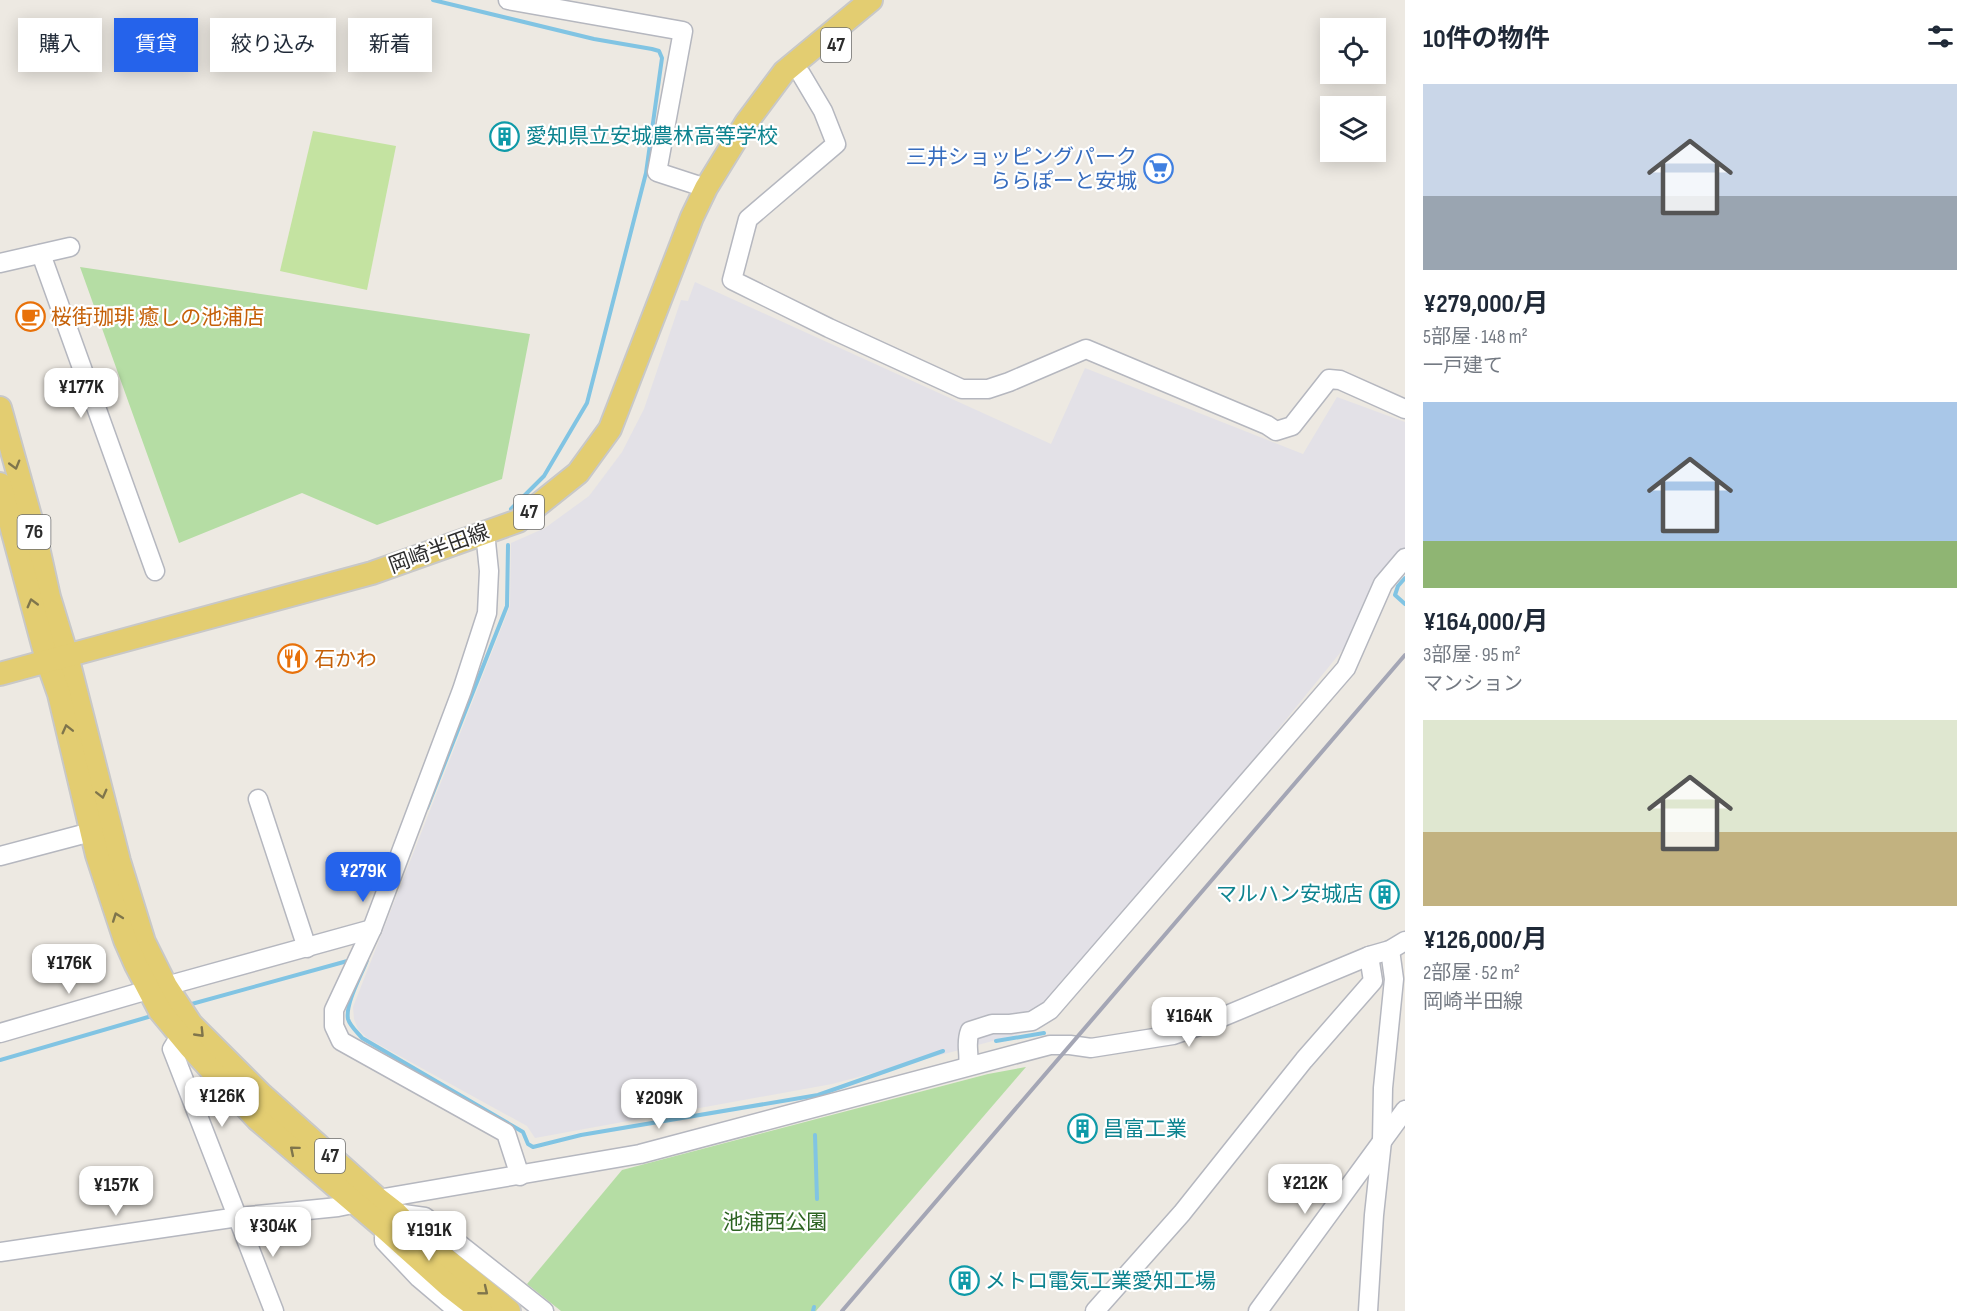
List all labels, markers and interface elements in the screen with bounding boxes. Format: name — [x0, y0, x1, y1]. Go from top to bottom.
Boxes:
chip: 購入 — [18, 18, 102, 72]
chip: 賃貸 — [114, 18, 198, 72]
chip: 絞り込み — [210, 18, 336, 72]
chip: 新着 — [348, 18, 432, 72]
map controls — [1320, 18, 1386, 162]
button: locate — [1320, 18, 1386, 84]
icon: filters — [1924, 20, 1957, 53]
text: 10件の物件 — [1423, 24, 1550, 55]
road number: 47 — [821, 28, 851, 62]
button: layers — [1320, 96, 1386, 162]
building icon: 愛知県立安城農林高等学校 — [489, 120, 521, 152]
icon: home — [1636, 123, 1744, 231]
place label: 愛知県立安城農林高等学校 — [526, 124, 778, 149]
place label: 三井ショッピングパーク ららぽーと安城 — [906, 145, 1137, 194]
supermarket icon: 三井ショッピングパーク ららぽーと安城 — [1142, 153, 1174, 185]
text: ¥279,000/月 — [1423, 289, 1549, 320]
cafe icon: 桜街珈琲 癒しの池浦店 — [14, 301, 46, 333]
place label: 桜街珈琲 癒しの池浦店 — [51, 305, 264, 330]
text: 5部屋 · 148 m² — [1423, 325, 1528, 349]
text: 一戸建て — [1423, 354, 1503, 378]
pin: ¥177K — [39, 368, 123, 419]
text: ¥177K — [58, 375, 104, 399]
icon: home — [1636, 441, 1744, 549]
one-way arrow — [8, 459, 20, 470]
road number: 47 — [514, 495, 544, 529]
road number: 76 — [18, 515, 51, 549]
street label: 岡崎半田線 — [385, 519, 493, 579]
one-way arrow — [26, 598, 39, 608]
text: ¥164,000/月 — [1423, 607, 1549, 638]
restaurant icon: 石かわ — [277, 643, 309, 675]
text: 3部屋 · 95 m² — [1423, 643, 1521, 667]
place label: 石かわ — [314, 647, 377, 672]
text: マンション — [1423, 672, 1523, 696]
one-way arrow — [62, 724, 75, 734]
icon: home — [1636, 759, 1744, 867]
one-way arrow — [95, 788, 107, 798]
pin: ¥279K — [321, 852, 405, 903]
text: ¥279K — [339, 859, 387, 883]
building icon: マルハン安城店 — [1368, 878, 1400, 910]
place label: マルハン安城店 — [1216, 882, 1363, 907]
one-way arrow — [111, 912, 124, 923]
text: ¥126,000/月 — [1423, 925, 1548, 956]
pin: ¥176K — [27, 944, 111, 995]
text: ¥176K — [46, 951, 92, 975]
text: 2部屋 · 52 m² — [1423, 961, 1520, 985]
text: 岡崎半田線 — [1423, 990, 1523, 1014]
pin: ¥164K — [1147, 997, 1231, 1048]
text: ¥164K — [1166, 1004, 1212, 1028]
one-way arrow — [193, 1027, 204, 1037]
pin: ¥126K — [180, 1077, 264, 1128]
pin: ¥209K — [617, 1079, 701, 1130]
text: ¥126K — [199, 1084, 245, 1108]
text: ¥209K — [635, 1086, 683, 1110]
building icon: 昌富工業 — [1066, 1113, 1098, 1145]
place label: 昌富工業 — [1103, 1117, 1187, 1142]
road number: 47 — [315, 1139, 345, 1173]
one-way arrow — [290, 1146, 301, 1157]
pin: ¥212K — [1263, 1164, 1347, 1215]
pin: ¥157K — [74, 1166, 158, 1217]
text: ¥212K — [1282, 1171, 1328, 1195]
text: ¥157K — [93, 1173, 139, 1197]
pin: ¥304K — [231, 1207, 315, 1258]
park label: 池浦西公園 — [723, 1210, 828, 1235]
pin: ¥191K — [387, 1211, 471, 1262]
text: ¥304K — [249, 1214, 297, 1238]
text: ¥191K — [406, 1218, 452, 1242]
building icon: メトロ電気工業愛知工場 — [948, 1265, 980, 1297]
place label: メトロ電気工業愛知工場 — [985, 1269, 1216, 1294]
one-way arrow — [477, 1284, 488, 1295]

